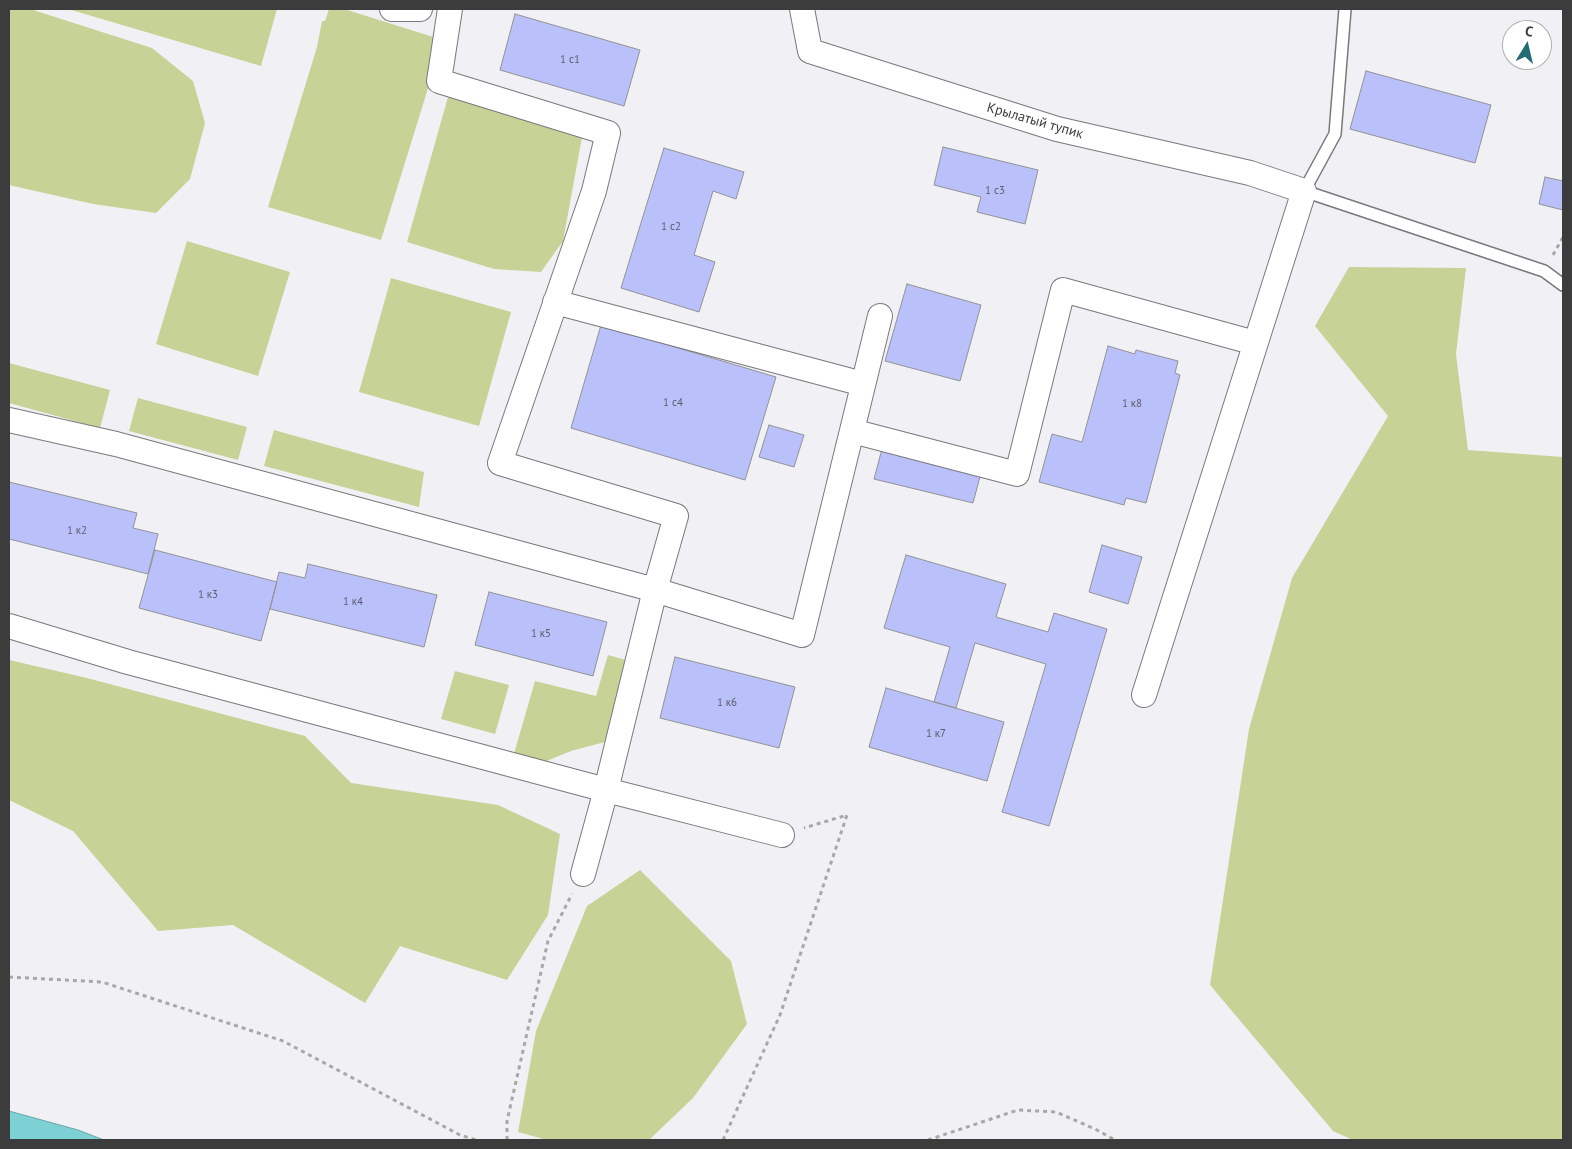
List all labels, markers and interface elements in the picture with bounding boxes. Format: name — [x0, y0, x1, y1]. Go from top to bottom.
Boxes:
north arrow — [1502, 20, 1552, 70]
text: С — [1524, 22, 1534, 41]
house number: 1 с1 — [560, 53, 580, 67]
street label: Крылатый тупик — [985, 99, 1085, 143]
house number: 1 с3 — [985, 184, 1005, 198]
house number: 1 с2 — [661, 220, 681, 234]
house number: 1 с4 — [663, 396, 683, 410]
house number: 1 к8 — [1122, 397, 1142, 411]
house number: 1 к2 — [67, 524, 87, 538]
house number: 1 к3 — [198, 588, 218, 602]
house number: 1 к4 — [343, 595, 363, 609]
house number: 1 к5 — [531, 627, 551, 641]
house number: 1 к6 — [717, 696, 737, 710]
house number: 1 к7 — [926, 727, 946, 741]

